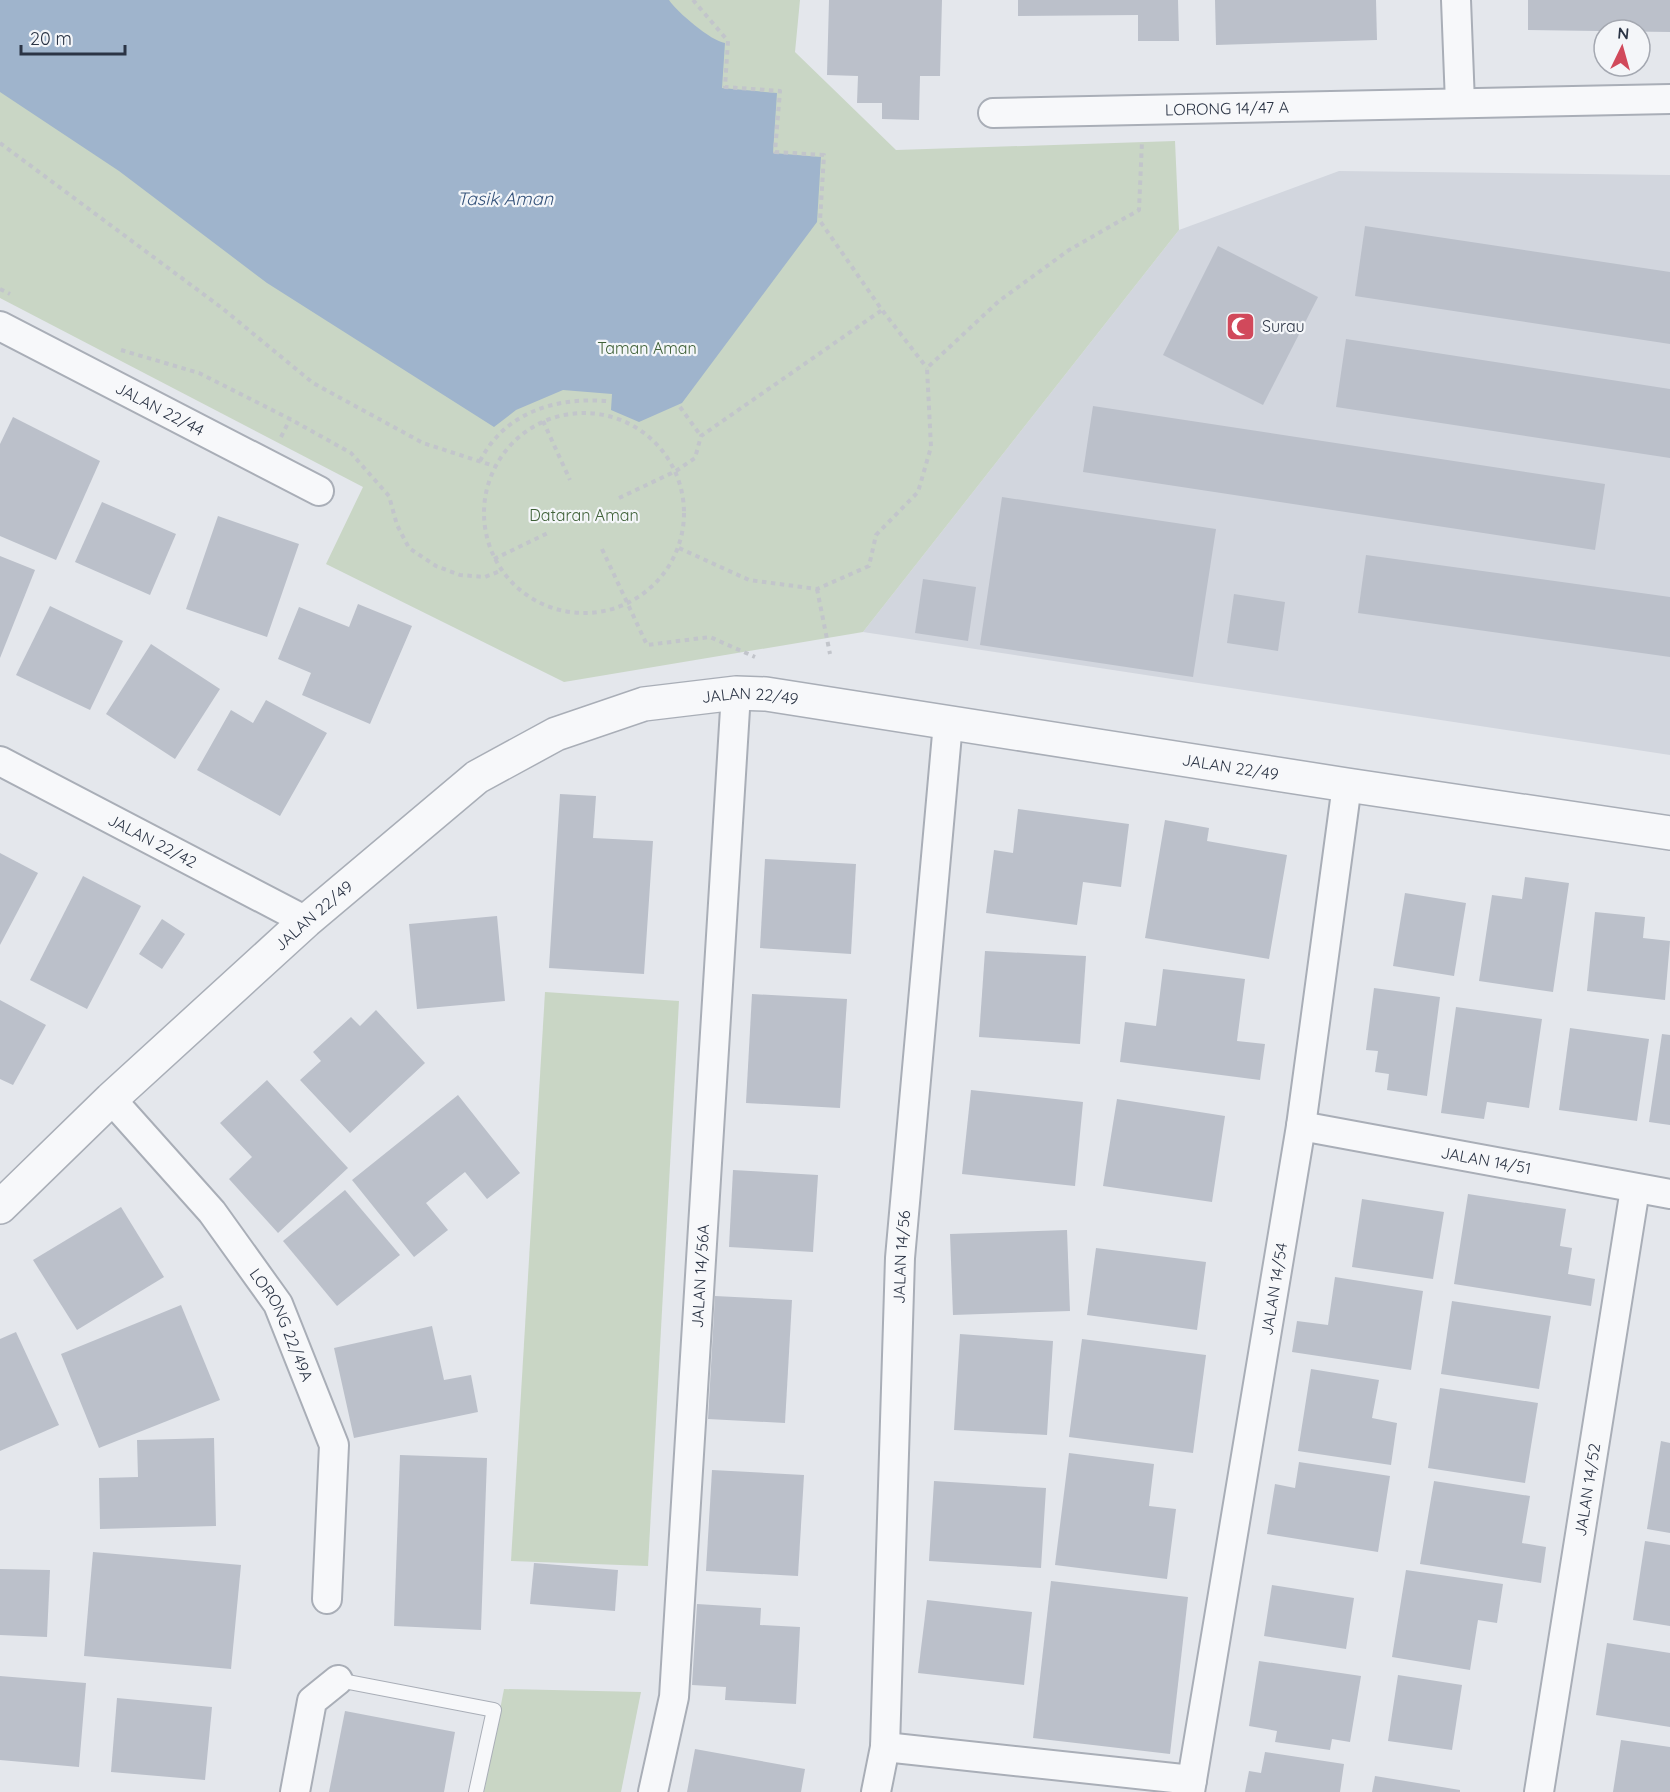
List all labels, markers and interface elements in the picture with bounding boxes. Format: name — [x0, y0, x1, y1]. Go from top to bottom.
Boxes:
scale bar — [21, 18, 124, 56]
north arrow — [1592, 18, 1652, 78]
text: N — [1617, 23, 1630, 44]
text: 20 m — [30, 27, 72, 50]
street label: LORONG 14/47 A — [1165, 97, 1289, 119]
water label: Tasik Aman — [457, 187, 554, 210]
mosque icon: Surau — [1225, 310, 1257, 342]
place label: Surau — [1262, 316, 1305, 336]
park label: Taman Aman — [597, 338, 697, 358]
street label: JALAN 22/44 — [112, 377, 208, 440]
park label: Dataran Aman — [529, 505, 639, 525]
street label: JALAN 22/49 — [700, 683, 800, 709]
street label: JALAN 22/49 — [1181, 749, 1280, 784]
street label: JALAN 22/42 — [105, 809, 200, 872]
street label: JALAN 22/49 — [270, 876, 357, 955]
street label: JALAN 14/51 — [1439, 1142, 1533, 1178]
street label: JALAN 14/56 — [889, 1209, 914, 1304]
street label: JALAN 14/56A — [687, 1223, 713, 1329]
street label: JALAN 14/54 — [1256, 1241, 1291, 1337]
street label: LORONG 22/49A — [245, 1264, 318, 1384]
street label: JALAN 14/52 — [1570, 1442, 1604, 1538]

